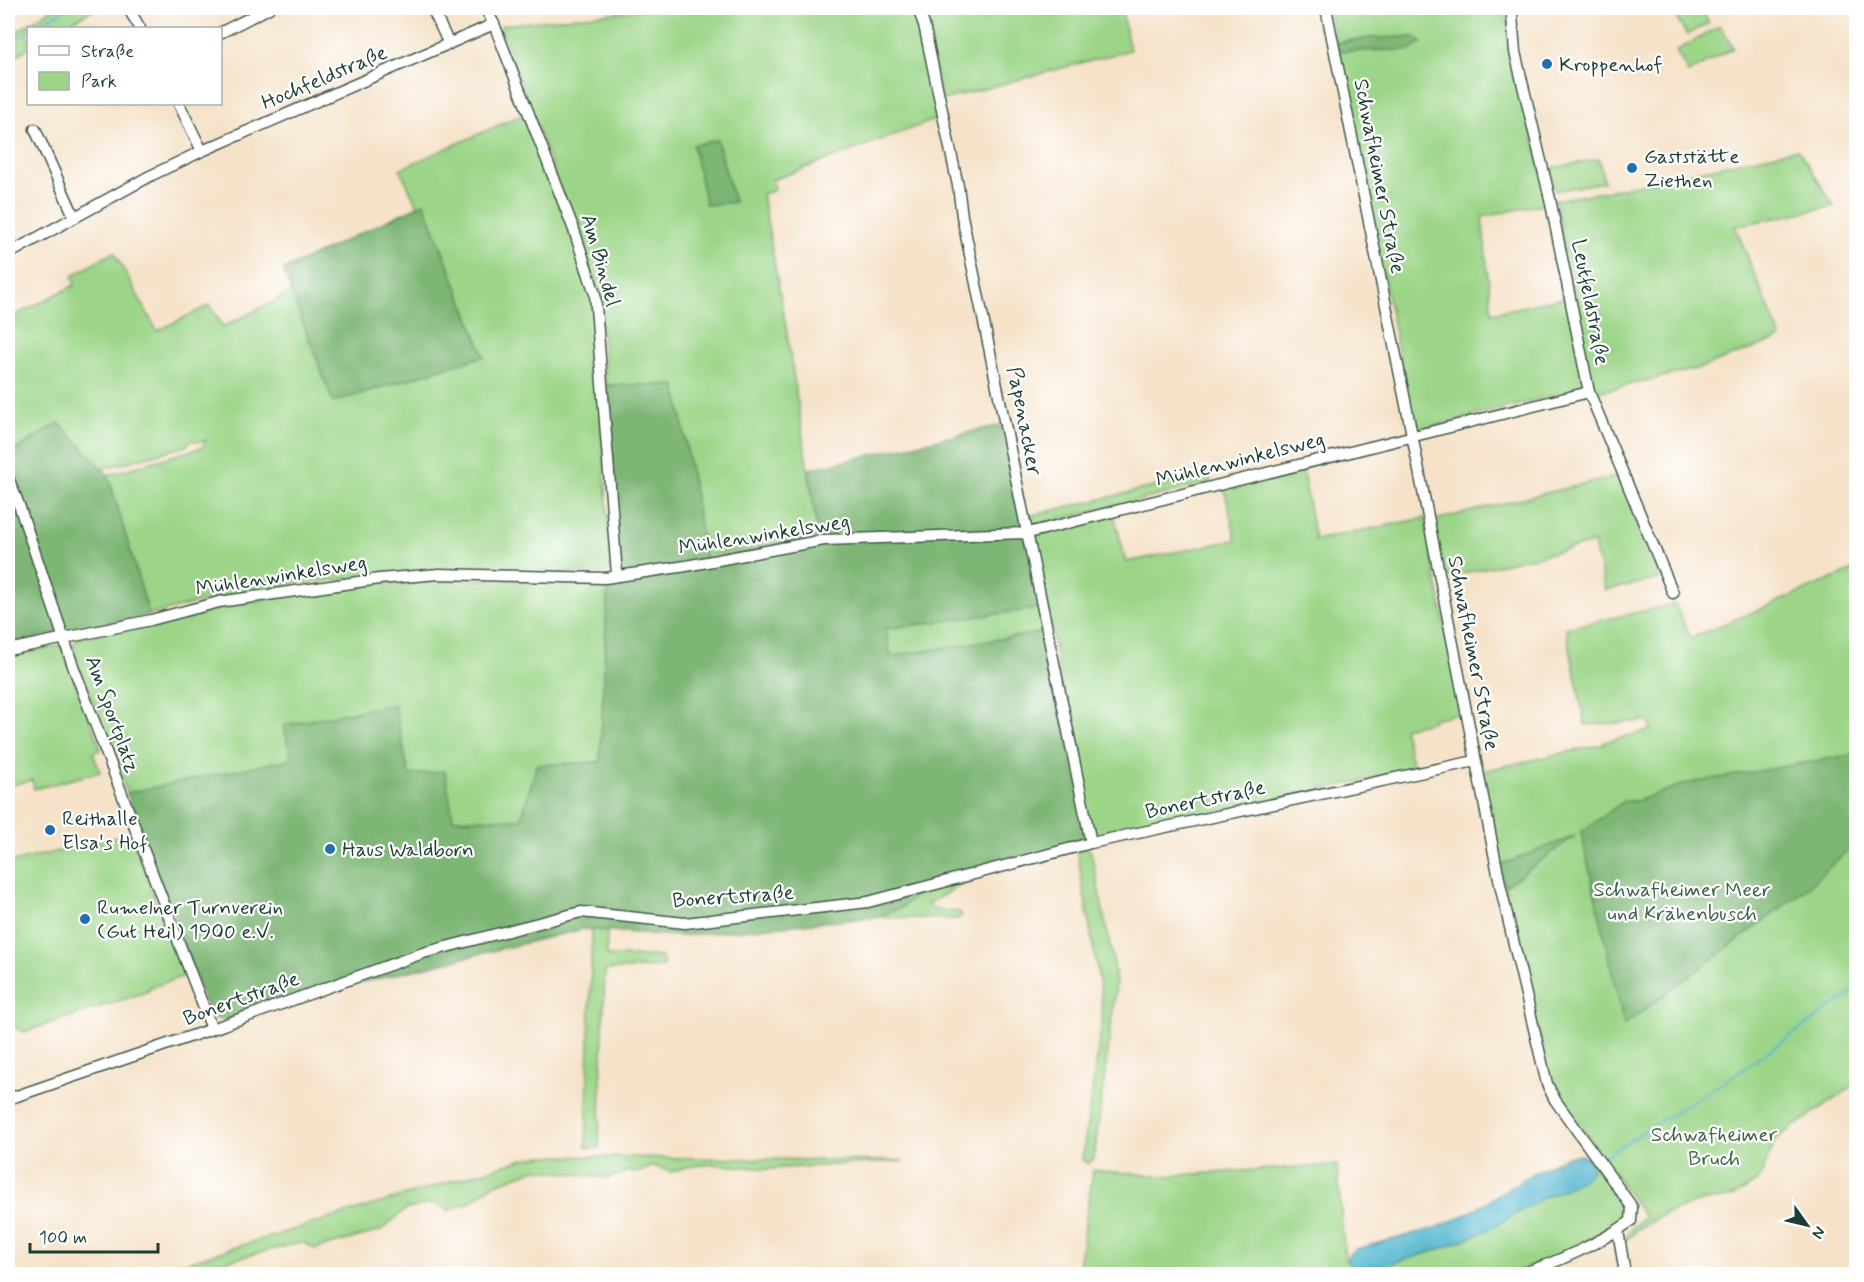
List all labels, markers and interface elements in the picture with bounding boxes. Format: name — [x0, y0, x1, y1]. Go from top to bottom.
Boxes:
legend — [27, 27, 222, 105]
street label: Hochfeldstraße — [257, 39, 392, 117]
text: Straße — [81, 40, 134, 64]
place label: Kroppenhof — [1559, 51, 1663, 79]
marker: Kroppenhof — [1540, 57, 1554, 71]
text: Park — [81, 70, 117, 94]
street label: Schwafheimer Straße — [1346, 77, 1412, 276]
place label: Gaststätte Ziethen — [1644, 143, 1740, 195]
marker: Gaststätte Ziethen — [1625, 161, 1639, 175]
street label: Am Bindel — [573, 211, 627, 310]
street label: Leutfeldstraße — [1564, 237, 1616, 368]
street label: Papenacker — [1000, 364, 1048, 478]
street label: Mühlenwinkelsweg — [1153, 425, 1327, 494]
street label: Mühlenwinkelsweg — [677, 508, 852, 562]
street label: Mühlenwinkelsweg — [194, 549, 369, 603]
street label: Schwafheimer Straße — [1440, 554, 1506, 753]
street label: Am Sportplatz — [78, 652, 146, 777]
street label: Bonertstraße — [1143, 774, 1268, 826]
place label: Reithalle Elsa's Hof — [62, 805, 147, 857]
marker: Reithalle Elsa's Hof — [43, 823, 57, 837]
place label: Haus Waldborn — [342, 836, 474, 864]
marker: Haus Waldborn — [323, 842, 337, 856]
park label: Schwafheimer Meer und Krähenbusch — [1593, 876, 1771, 928]
street label: Bonertstraße — [671, 879, 795, 915]
place label: Rumelner Turnverein (Gut Heil) 1900 e.V. — [97, 894, 283, 946]
marker: Rumelner Turnverein (Gut Heil) 1900 e.V. — [78, 912, 92, 926]
street label: Bonertstraße — [179, 965, 303, 1033]
park label: Schwafheimer Bruch — [1651, 1121, 1778, 1173]
north arrow — [1777, 1195, 1837, 1255]
scale bar — [30, 1216, 158, 1254]
text: N — [1807, 1222, 1830, 1243]
text: 100 m — [39, 1226, 87, 1250]

